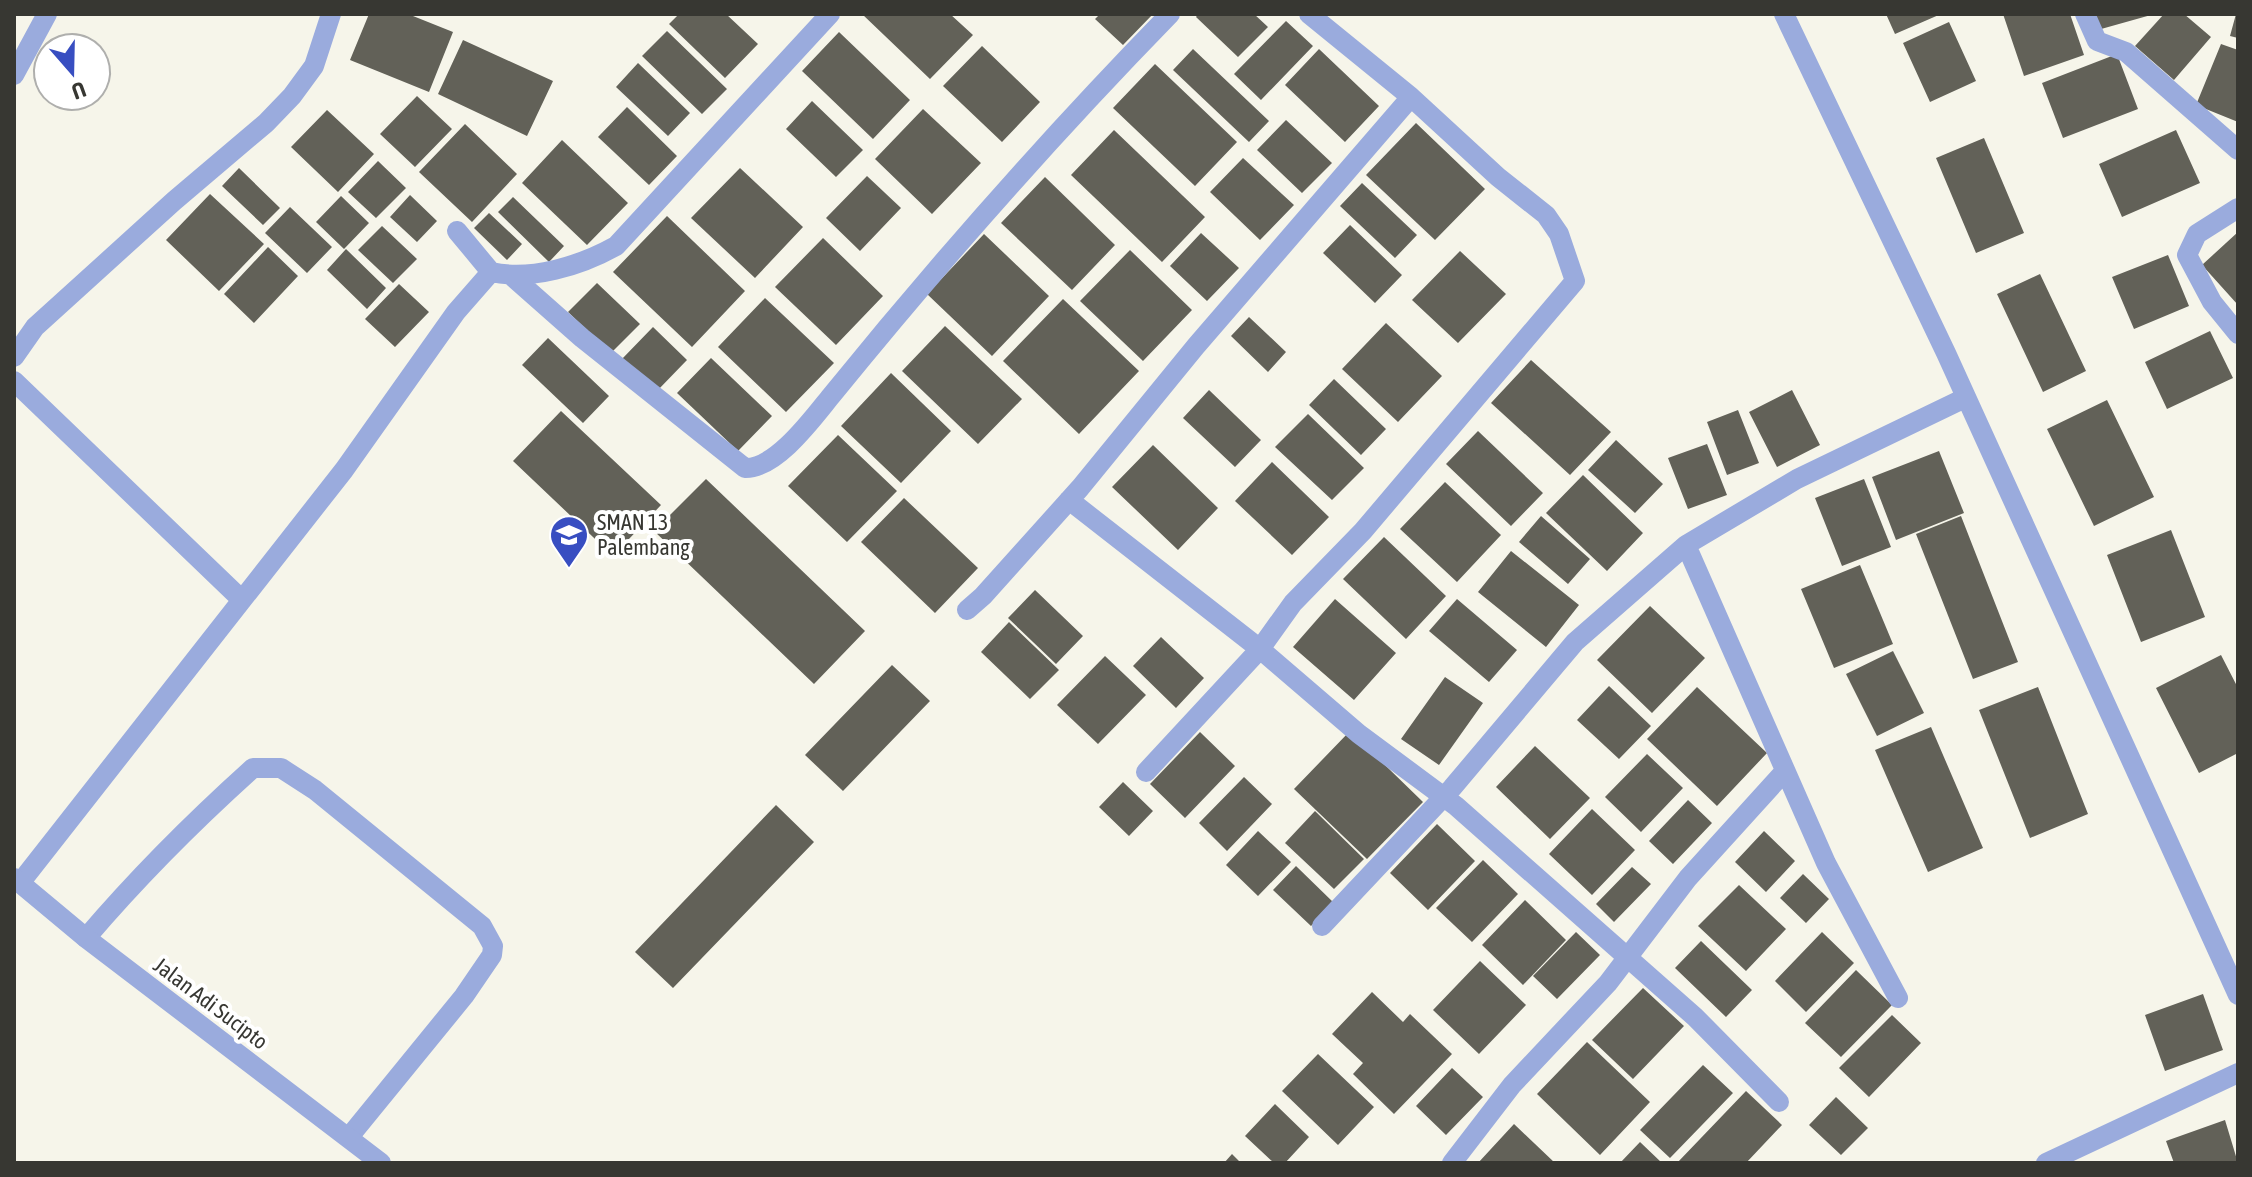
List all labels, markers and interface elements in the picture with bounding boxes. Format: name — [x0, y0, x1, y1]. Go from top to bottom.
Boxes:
north arrow — [32, 32, 112, 112]
text: U — [68, 76, 89, 105]
place label: SMAN 13 Palembang — [597, 509, 690, 560]
school or university icon: SMAN 13 Palembang — [548, 514, 590, 569]
street label: Jalan Adi Sucipto — [149, 952, 273, 1054]

